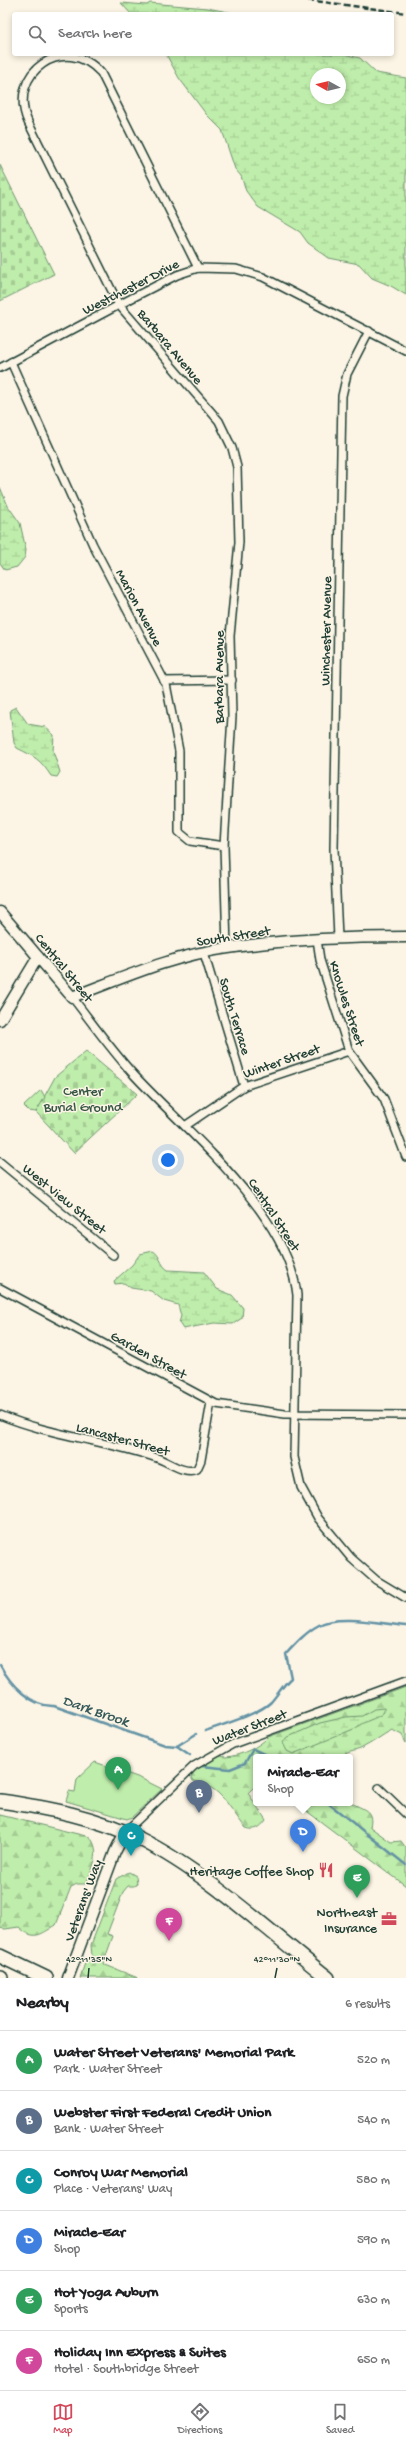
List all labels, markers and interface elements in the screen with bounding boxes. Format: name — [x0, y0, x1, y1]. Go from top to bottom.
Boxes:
search box — [12, 12, 394, 56]
icon: search — [26, 23, 48, 45]
text: Search here — [58, 25, 132, 43]
north arrow — [310, 68, 346, 104]
street label: Westchester Drive — [80, 256, 183, 320]
street label: Barbara Avenue — [132, 306, 206, 389]
street label: Marion Avenue — [110, 567, 166, 650]
street label: Winchester Avenue — [318, 575, 337, 686]
street label: Barbara Avenue — [212, 630, 229, 725]
street label: South Street — [195, 923, 273, 952]
street label: Central Street — [30, 931, 97, 1007]
street label: Knowles Street — [324, 959, 368, 1050]
street label: South Terrace — [214, 976, 254, 1058]
street label: Winter Street — [241, 1041, 324, 1083]
park label: Center Burial Ground — [43, 1084, 124, 1117]
your location — [158, 1150, 178, 1170]
street label: West View Street — [18, 1161, 110, 1240]
street label: Central Street — [243, 1176, 304, 1256]
street label: Garden Street — [107, 1328, 190, 1385]
street label: Lancaster Street — [74, 1420, 172, 1461]
water label: Dark Brook — [60, 1692, 132, 1732]
street label: Water Street — [210, 1706, 291, 1750]
popup — [253, 1754, 353, 1806]
pin: A — [105, 1757, 131, 1790]
text: Miracle-Ear — [267, 1764, 339, 1782]
pin: B — [186, 1780, 212, 1813]
text: Shop — [267, 1782, 294, 1797]
pin: D — [290, 1819, 316, 1852]
pin: C — [118, 1823, 144, 1856]
street label: Veterans' Way — [61, 1857, 107, 1945]
restaurant icon: Heritage Coffee Shop — [317, 1861, 335, 1879]
place label: Heritage Coffee Shop — [189, 1864, 314, 1881]
pin: E — [344, 1865, 370, 1898]
place label: Northeast Insurance — [317, 1905, 378, 1938]
pin: F — [156, 1908, 182, 1941]
office icon: Northeast Insurance — [380, 1910, 398, 1928]
text: 42°11'35"N — [66, 1954, 112, 1966]
text: 42°11'30"N — [254, 1954, 301, 1966]
text: Nearby — [16, 1994, 69, 2014]
text: 6 results — [345, 1997, 390, 2012]
text: Water Street Veterans' Memorial Park — [54, 2044, 294, 2062]
text: A — [25, 2053, 33, 2068]
text: 520 m — [357, 2053, 390, 2068]
text: Park · Water Street — [54, 2062, 162, 2077]
text: Webster First Federal Credit Union — [54, 2104, 271, 2122]
text: B — [26, 2113, 32, 2128]
text: 540 m — [357, 2113, 390, 2128]
text: Bank · Water Street — [54, 2122, 163, 2137]
text: Conroy War Memorial — [54, 2164, 188, 2182]
text: C — [25, 2173, 33, 2188]
text: 580 m — [356, 2173, 390, 2188]
text: Place · Veterans' Way — [54, 2182, 172, 2197]
text: Miracle-Ear — [54, 2224, 125, 2242]
text: D — [25, 2233, 33, 2248]
text: 590 m — [357, 2233, 390, 2248]
text: Shop — [54, 2242, 80, 2257]
text: Hot Yoga Auburn — [54, 2284, 158, 2302]
text: E — [25, 2293, 33, 2308]
text: 630 m — [357, 2293, 390, 2308]
text: Sports — [54, 2302, 88, 2317]
text: Holiday Inn Express & Suites — [54, 2344, 226, 2362]
text: F — [26, 2353, 32, 2368]
text: 650 m — [357, 2353, 390, 2368]
text: Hotel · Southbridge Street — [54, 2362, 198, 2377]
tab: Map — [52, 2401, 74, 2437]
tab: Directions — [178, 2401, 222, 2437]
tab: Saved — [326, 2401, 354, 2437]

